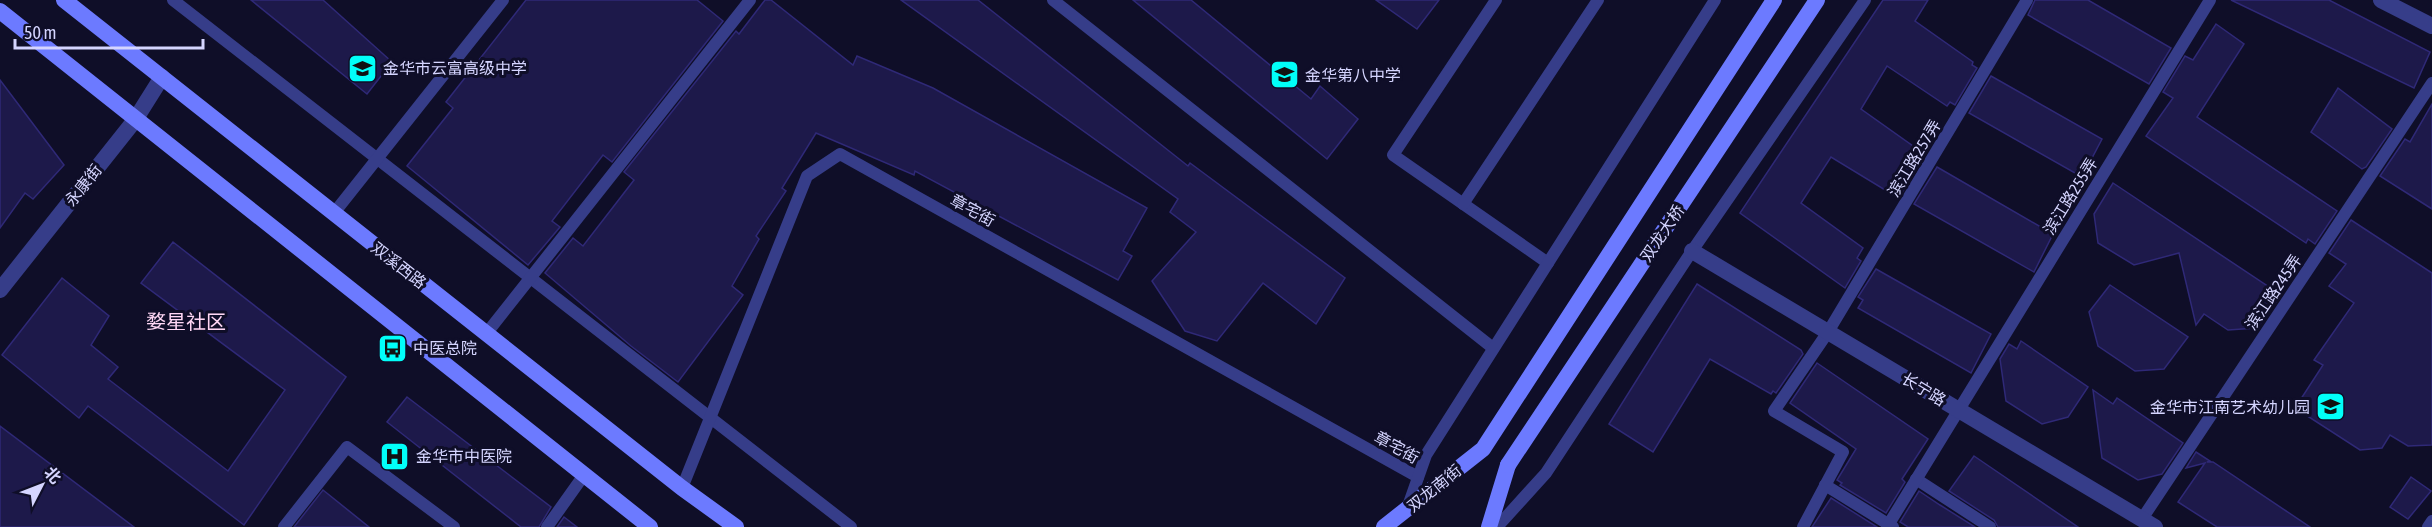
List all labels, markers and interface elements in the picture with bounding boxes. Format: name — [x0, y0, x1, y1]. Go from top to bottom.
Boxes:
scale bar — [15, 12, 202, 50]
text: 50 m — [24, 22, 56, 43]
school or university icon: 金华市云富高级中学 — [346, 52, 378, 84]
place label: 金华市云富高级中学 — [383, 59, 527, 77]
school or university icon: 金华第八中学 — [1268, 59, 1300, 91]
place label: 金华第八中学 — [1305, 66, 1401, 84]
street label: 滨江路257弄 — [1884, 116, 1944, 200]
street label: 滨江路255弄 — [2039, 155, 2101, 237]
street label: 永康街 — [61, 161, 105, 209]
street label: 章宅街 — [948, 190, 998, 230]
street label: 双龙大桥 — [1637, 201, 1687, 265]
street label: 双溪西路 — [368, 238, 430, 292]
street label: 滨江路245弄 — [2241, 251, 2305, 333]
district label: 婺星社区 — [146, 310, 226, 333]
bus stop icon: 中医总院 — [376, 332, 408, 364]
place label: 中医总院 — [413, 339, 477, 357]
street label: 长宁路 — [1899, 369, 1949, 409]
school or university icon: 金华市江南艺术幼儿园 — [2315, 391, 2347, 423]
place label: 金华市江南艺术幼儿园 — [2150, 398, 2310, 416]
street label: 章宅街 — [1372, 427, 1422, 467]
hospital icon: 金华市中医院 — [379, 440, 411, 472]
place label: 金华市中医院 — [416, 447, 512, 465]
north arrow — [12, 455, 72, 515]
street label: 双龙南街 — [1403, 461, 1465, 515]
text: 北 — [41, 463, 65, 487]

